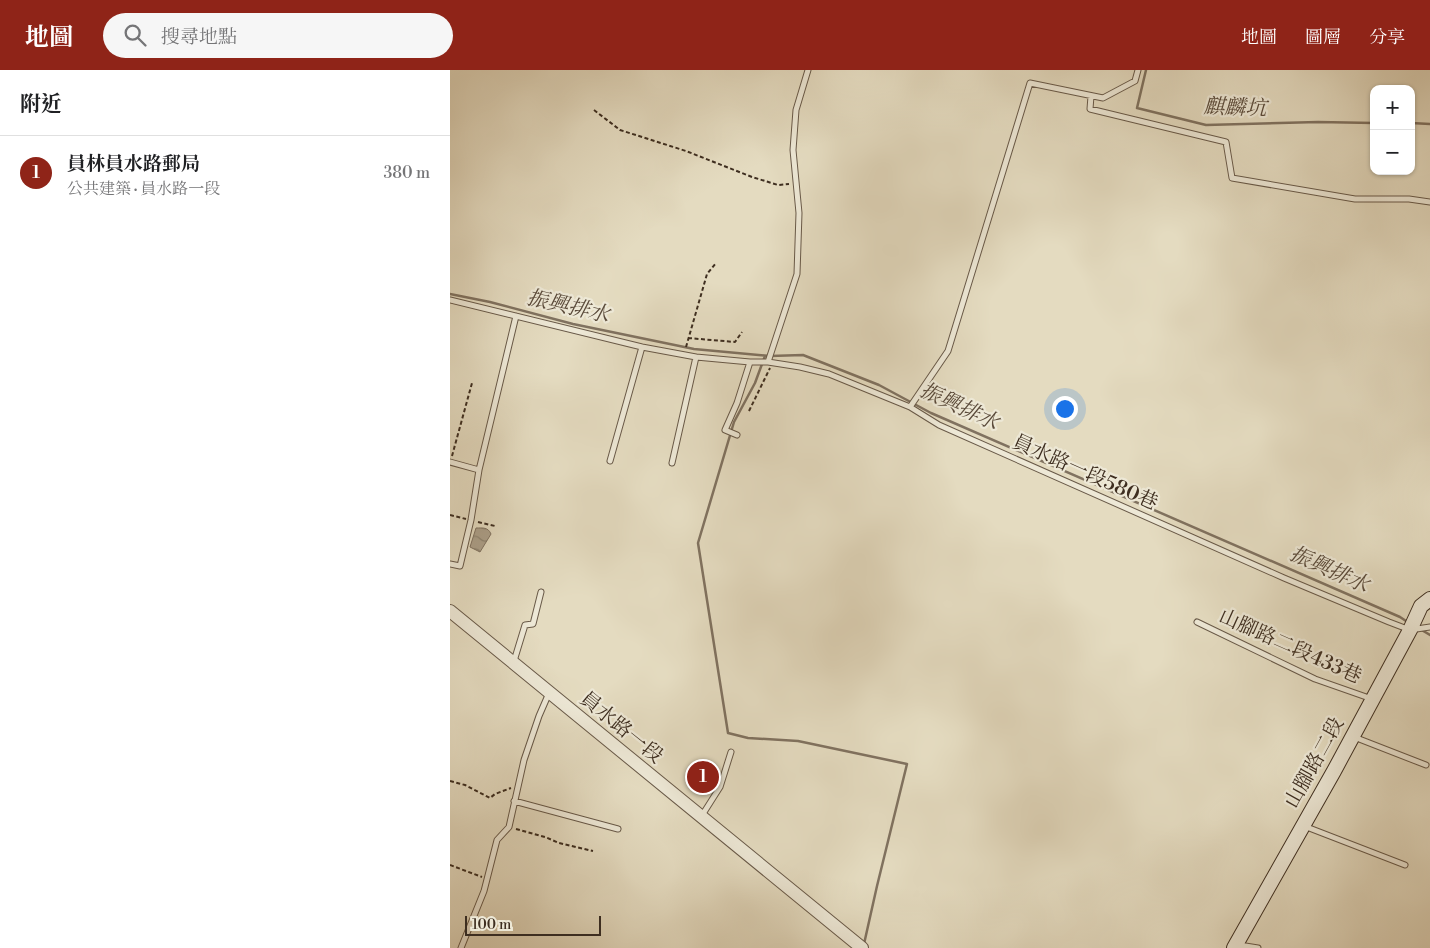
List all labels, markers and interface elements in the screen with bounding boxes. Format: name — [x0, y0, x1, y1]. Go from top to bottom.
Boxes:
search box — [103, 13, 453, 58]
icon: search — [121, 21, 149, 49]
text: 地圖 — [25, 23, 73, 53]
text: 搜尋地點 — [161, 25, 237, 49]
text: 地圖 — [1241, 26, 1277, 49]
text: 圖層 — [1305, 26, 1341, 49]
text: 分享 — [1369, 26, 1405, 49]
map controls — [1370, 85, 1415, 175]
button: + — [1370, 85, 1415, 130]
text: 附近 — [20, 92, 62, 118]
water label: 麒麟坑 — [1203, 94, 1270, 122]
button: − — [1370, 130, 1415, 175]
text: 員林員水路郵局 — [67, 152, 200, 176]
text: 1 — [32, 163, 40, 183]
text: 380 m — [383, 163, 430, 183]
text: 公共建築 · 員水路一段 — [67, 179, 220, 199]
water label: 振興排水 — [524, 285, 614, 330]
water label: 振興排水 — [915, 377, 1004, 437]
your location — [1052, 396, 1078, 422]
street label: 員水路一段580巷 — [1008, 430, 1162, 516]
water label: 振興排水 — [1285, 541, 1374, 600]
street label: 山腳路二段433巷 — [1215, 604, 1365, 690]
street label: 員水路一段 — [574, 687, 668, 769]
street label: 山腳路二段 — [1280, 713, 1350, 813]
pin: 1 — [687, 758, 719, 796]
scale bar — [465, 913, 601, 936]
text: 100 m — [472, 916, 511, 934]

